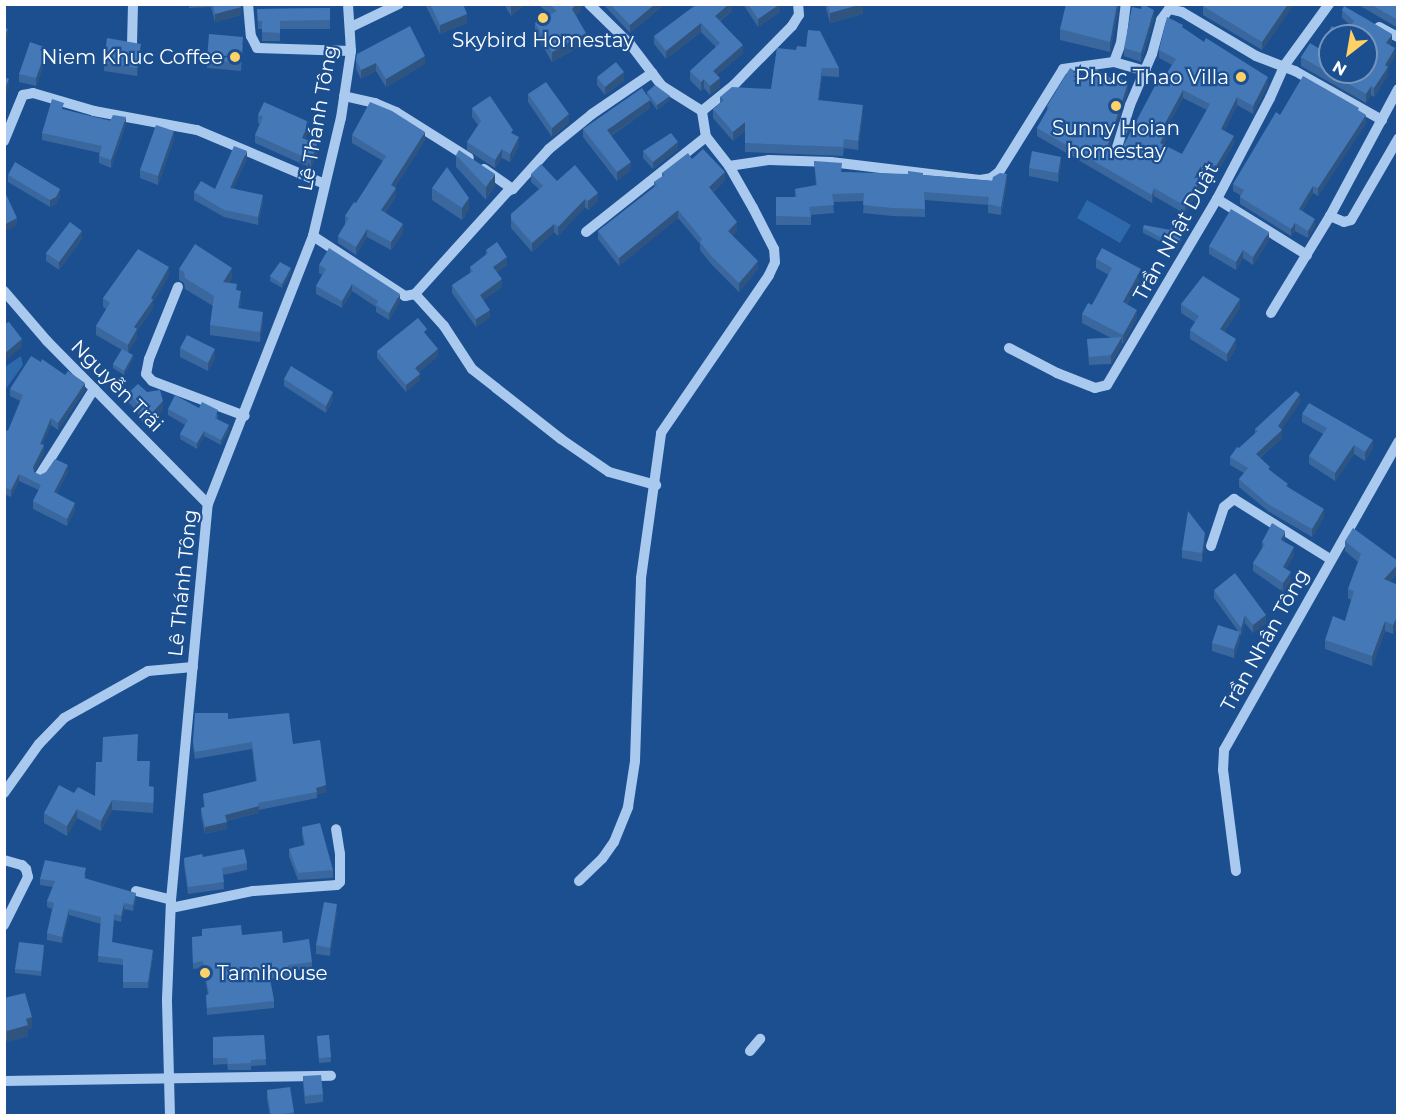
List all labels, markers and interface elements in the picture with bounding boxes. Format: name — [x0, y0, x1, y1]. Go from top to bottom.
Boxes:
marker: Skybird Homestay — [536, 11, 550, 25]
north arrow — [1318, 24, 1378, 84]
place label: Skybird Homestay — [452, 28, 634, 52]
street label: Lê Thánh Tông — [293, 43, 343, 193]
place label: Niem Khuc Coffee — [41, 45, 223, 69]
marker: Niem Khuc Coffee — [228, 50, 242, 64]
text: N — [1329, 57, 1350, 80]
place label: Phuc Thao Villa — [1075, 65, 1229, 89]
marker: Phuc Thao Villa — [1234, 70, 1248, 84]
marker: Sunny Hoian homestay — [1109, 99, 1123, 113]
place label: Sunny Hoian homestay — [1052, 116, 1180, 163]
street label: Trần Nhật Duật — [1128, 159, 1224, 305]
street label: Nguyễn Trãi — [66, 335, 168, 437]
street label: Lê Thánh Tông — [163, 508, 203, 658]
street label: Trần Nhân Tông — [1216, 564, 1314, 716]
place label: Tamihouse — [217, 961, 328, 985]
marker: Tamihouse — [198, 966, 212, 980]

